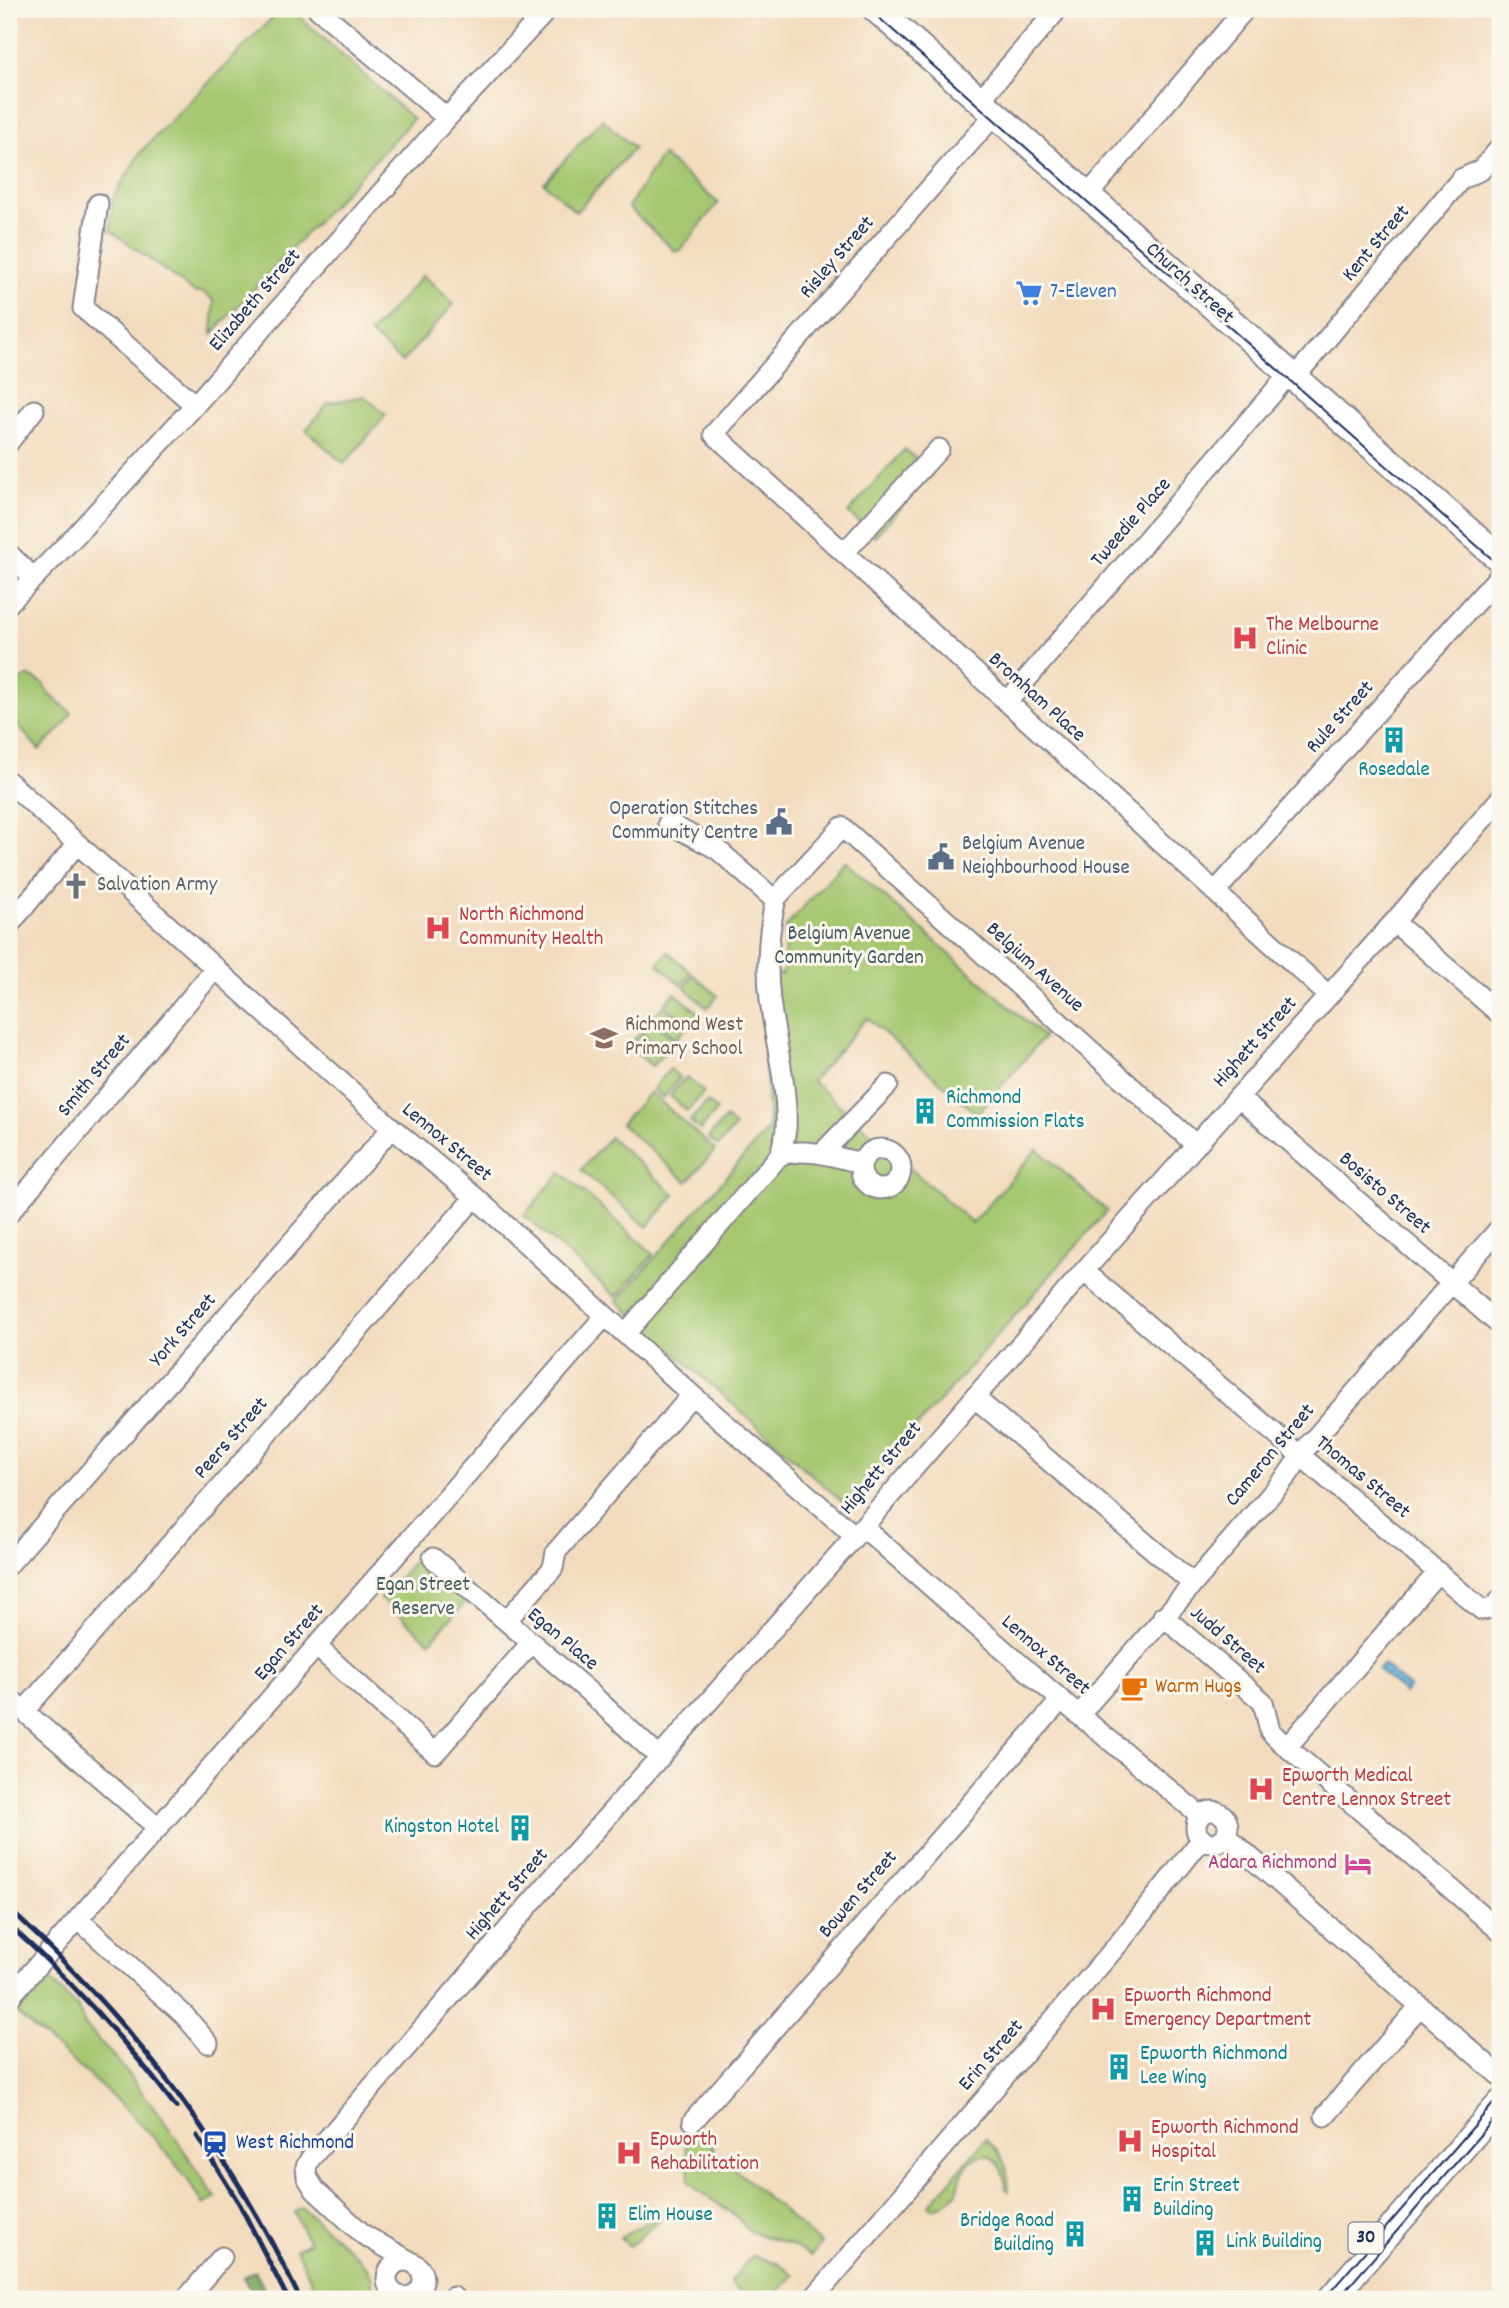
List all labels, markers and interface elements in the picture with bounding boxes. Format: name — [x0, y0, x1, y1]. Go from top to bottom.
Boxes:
street label: Kent Street — [1336, 199, 1418, 289]
street label: Risley Street — [793, 210, 883, 306]
street label: Church Street — [1138, 236, 1240, 332]
street label: Elizabeth Street — [203, 243, 309, 359]
supermarket icon: 7-Eleven — [1014, 278, 1044, 308]
place label: 7-Eleven — [1050, 278, 1117, 308]
street label: Tweedie Place — [1085, 472, 1179, 574]
place label: The Melbourne Clinic — [1266, 611, 1379, 665]
hospital icon: The Melbourne Clinic — [1230, 623, 1260, 653]
street label: Bromham Place — [981, 646, 1091, 750]
street label: Rule Street — [1300, 675, 1382, 761]
building icon: Rosedale — [1379, 725, 1409, 755]
place label: Rosedale — [1358, 756, 1430, 786]
place label: Operation Stitches Community Centre — [609, 795, 758, 849]
public building icon: Operation Stitches Community Centre — [764, 807, 794, 837]
place label: Belgium Avenue Neighbourhood House — [962, 830, 1130, 884]
public building icon: Belgium Avenue Neighbourhood House — [926, 842, 956, 872]
church icon: Salvation Army — [61, 871, 91, 901]
place label: Salvation Army — [97, 871, 218, 901]
place label: North Richmond Community Health — [459, 901, 603, 955]
hospital icon: North Richmond Community Health — [423, 913, 453, 943]
street label: Belgium Avenue — [978, 916, 1090, 1020]
park label: Belgium Avenue Community Garden — [774, 920, 924, 974]
street label: Highett Street — [1207, 990, 1305, 1095]
place label: Richmond West Primary School — [625, 1011, 743, 1065]
school or university icon: Richmond West Primary School — [589, 1023, 619, 1053]
street label: Smith Street — [51, 1028, 139, 1124]
place label: Richmond Commission Flats — [946, 1084, 1085, 1138]
street label: Lennox Street — [394, 1096, 498, 1190]
building icon: Richmond Commission Flats — [910, 1096, 940, 1126]
street label: Bosisto Street — [1331, 1145, 1437, 1243]
street label: York Street — [143, 1287, 225, 1375]
street label: Peers Street — [188, 1391, 276, 1487]
street label: Cameron Street — [1219, 1398, 1323, 1514]
street label: Highett Street — [834, 1416, 930, 1522]
street label: Thomas Street — [1308, 1429, 1416, 1527]
park label: Egan Street Reserve — [376, 1571, 470, 1625]
street label: Egan Street — [248, 1597, 332, 1688]
street label: Judd Street — [1182, 1599, 1272, 1683]
street label: Egan Place — [520, 1601, 604, 1679]
street label: Lennox Street — [994, 1609, 1097, 1704]
cafe icon: Warm Hugs — [1119, 1673, 1149, 1703]
place label: Warm Hugs — [1155, 1673, 1242, 1703]
place label: Epworth Medical Centre Lennox Street — [1282, 1762, 1451, 1816]
hospital icon: Epworth Medical Centre Lennox Street — [1246, 1774, 1276, 1804]
place label: Kingston Hotel — [384, 1813, 499, 1843]
building icon: Kingston Hotel — [505, 1813, 535, 1843]
street label: Highett Street — [459, 1842, 557, 1948]
street label: Bowen Street — [812, 1844, 906, 1945]
place label: Adara Richmond — [1208, 1849, 1337, 1879]
hotel icon: Adara Richmond — [1343, 1849, 1373, 1879]
place label: Epworth Richmond Emergency Department — [1124, 1982, 1311, 2036]
hospital icon: Epworth Richmond Emergency Department — [1088, 1994, 1118, 2024]
street label: Erin Street — [952, 2013, 1032, 2099]
place label: Epworth Richmond Lee Wing — [1140, 2040, 1288, 2094]
building icon: Epworth Richmond Lee Wing — [1104, 2052, 1134, 2082]
place label: Epworth Richmond Hospital — [1151, 2114, 1299, 2168]
place label: Epworth Rehabilitation — [650, 2126, 759, 2180]
hospital icon: Epworth Richmond Hospital — [1115, 2126, 1145, 2156]
station icon: West Richmond — [200, 2129, 230, 2159]
place label: West Richmond — [236, 2129, 354, 2159]
hospital icon: Epworth Rehabilitation — [614, 2138, 644, 2168]
place label: Erin Street Building — [1153, 2172, 1240, 2226]
building icon: Erin Street Building — [1117, 2184, 1147, 2214]
building icon: Elim House — [592, 2201, 622, 2231]
place label: Elim House — [628, 2201, 713, 2231]
place label: Bridge Road Building — [960, 2207, 1054, 2261]
building icon: Bridge Road Building — [1060, 2219, 1090, 2249]
road number: 30 — [1348, 2222, 1384, 2254]
building icon: Link Building — [1190, 2228, 1220, 2258]
place label: Link Building — [1226, 2228, 1322, 2258]

